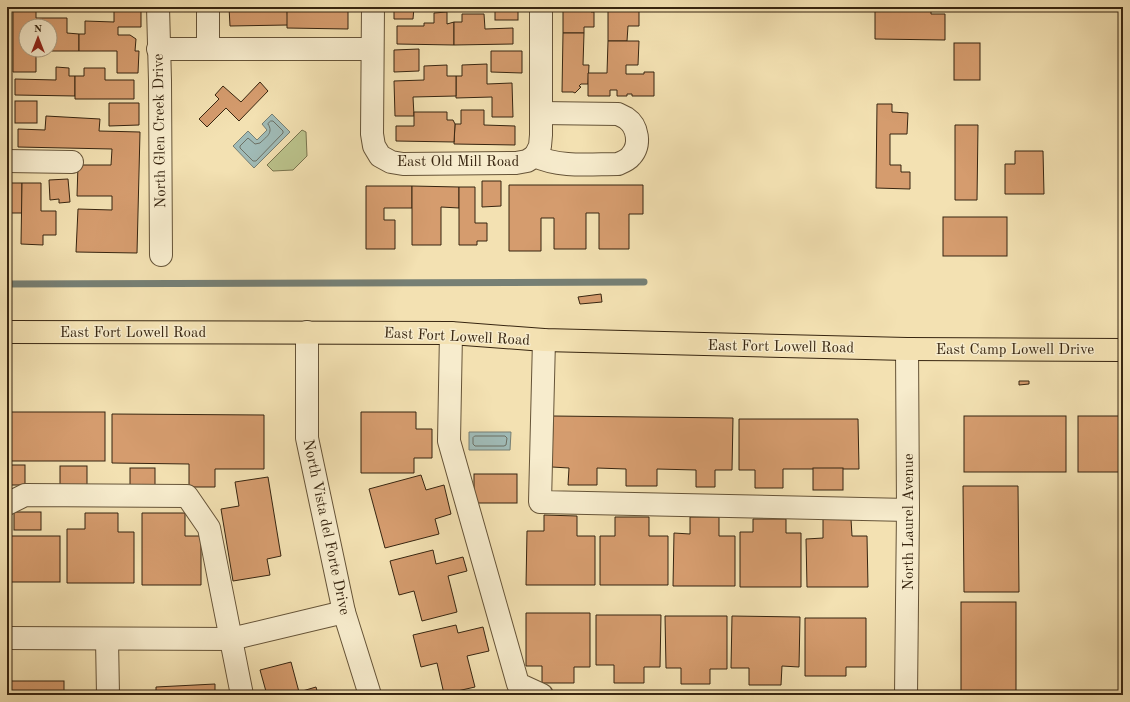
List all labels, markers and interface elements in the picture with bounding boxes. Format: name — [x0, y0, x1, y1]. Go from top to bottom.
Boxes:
north arrow — [18, 18, 58, 58]
text: N — [34, 24, 43, 35]
street label: North Glen Creek Drive — [152, 53, 169, 209]
street label: East Old Mill Road — [397, 155, 519, 170]
street label: East Fort Lowell Road — [60, 326, 206, 341]
street label: East Fort Lowell Road — [383, 326, 531, 349]
street label: East Fort Lowell Road — [708, 339, 855, 356]
street label: East Camp Lowell Drive — [936, 343, 1094, 358]
street label: North Vista del Forte Drive — [300, 438, 352, 617]
street label: North Laurel Avenue — [902, 453, 917, 591]

